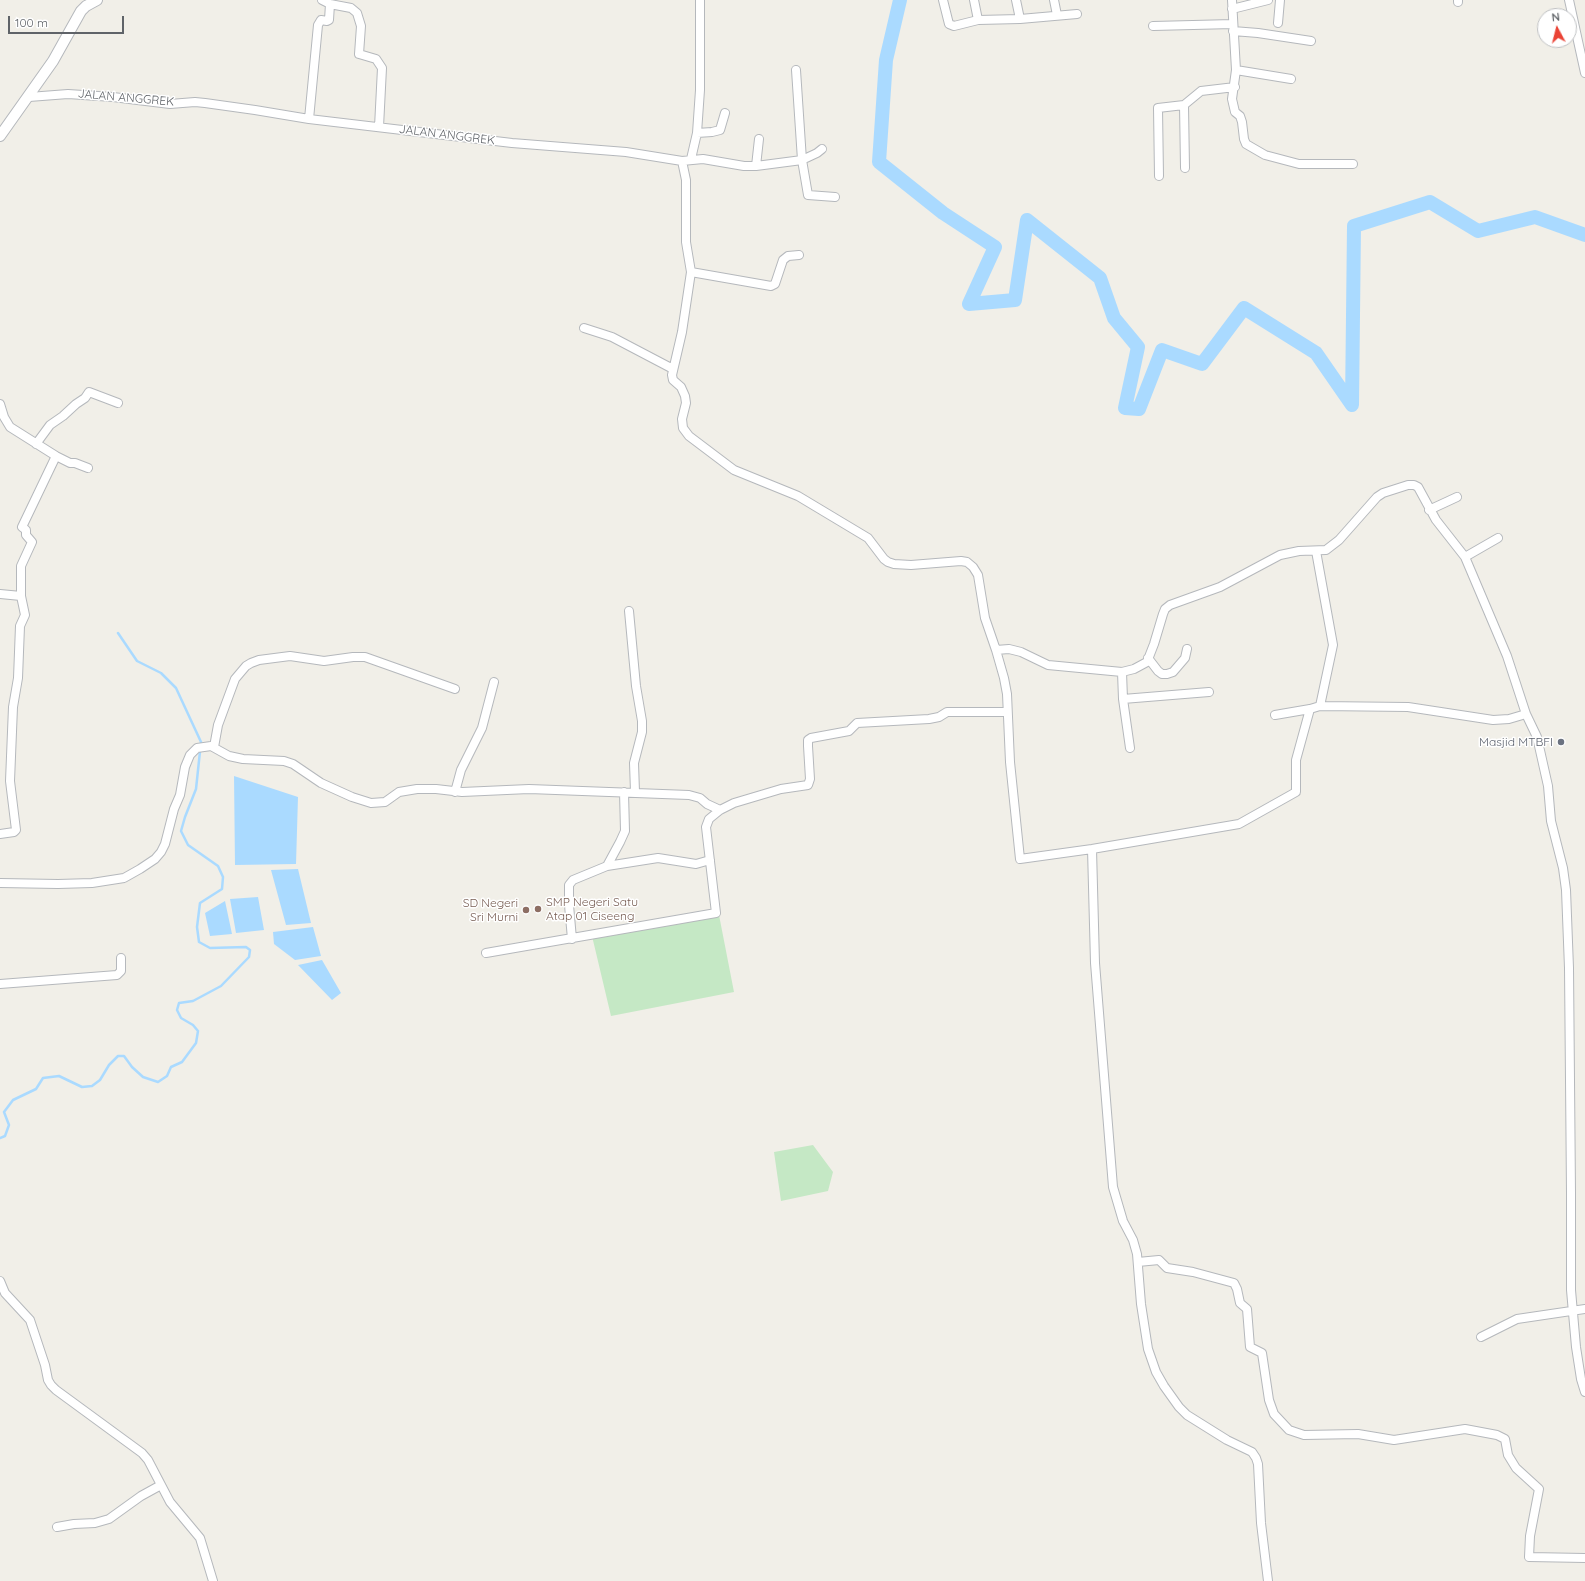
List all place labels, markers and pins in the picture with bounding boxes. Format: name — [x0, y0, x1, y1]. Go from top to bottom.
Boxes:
place label: Masjid MTBFI — [1479, 735, 1553, 749]
marker: Masjid MTBFI — [1556, 737, 1566, 747]
place label: SMP Negeri Satu Atap 01 Ciseeng — [546, 895, 638, 923]
place label: SD Negeri Sri Murni — [463, 896, 518, 924]
marker: SMP Negeri Satu Atap 01 Ciseeng — [533, 904, 543, 914]
marker: SD Negeri Sri Murni — [521, 905, 531, 915]

